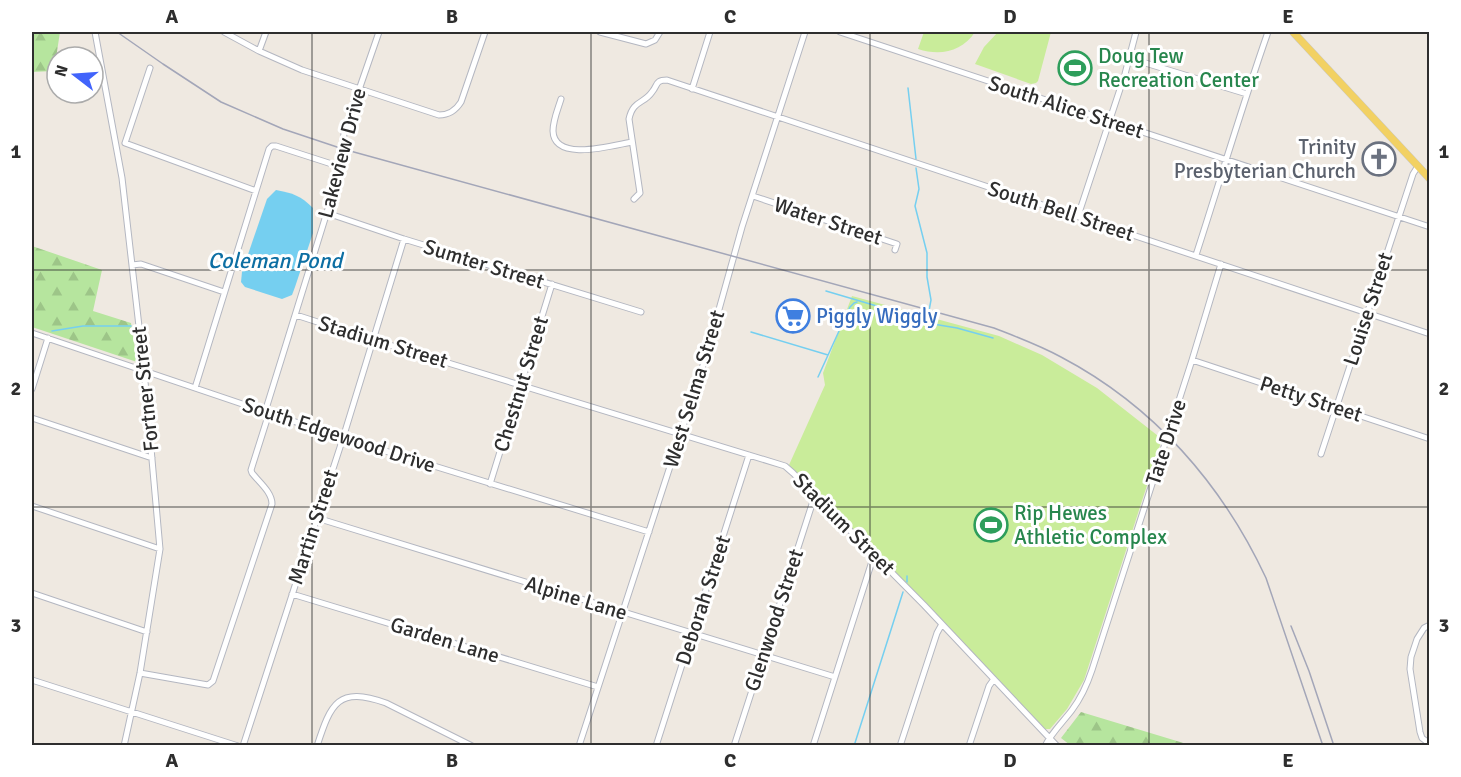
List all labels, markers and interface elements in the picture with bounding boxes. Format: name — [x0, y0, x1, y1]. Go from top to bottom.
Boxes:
text: A — [166, 4, 179, 29]
text: B — [446, 4, 458, 29]
text: C — [724, 4, 736, 29]
text: D — [1003, 4, 1017, 29]
text: E — [1282, 4, 1294, 29]
place label: Doug Tew Recreation Center — [1098, 43, 1259, 93]
north arrow — [45, 45, 105, 105]
sports icon: Doug Tew Recreation Center — [1057, 50, 1093, 86]
text: N — [50, 63, 73, 79]
street label: South Alice Street — [985, 70, 1147, 144]
street label: Lakeview Drive — [312, 85, 372, 221]
place label: Trinity Presbyterian Church — [1174, 134, 1356, 184]
text: 1 — [11, 139, 22, 164]
text: 1 — [1439, 139, 1450, 164]
church icon: Trinity Presbyterian Church — [1361, 141, 1397, 177]
street label: South Bell Street — [985, 175, 1137, 247]
street label: Water Street — [771, 191, 885, 251]
street label: Sumter Street — [421, 233, 547, 295]
water label: Coleman Pond — [208, 247, 344, 274]
street label: Louise Street — [1337, 249, 1399, 369]
supermarket icon: Piggly Wiggly — [775, 298, 811, 334]
place label: Piggly Wiggly — [816, 303, 938, 329]
street label: West Selma Street — [658, 307, 730, 471]
street label: Stadium Street — [315, 310, 451, 374]
street label: Chestnut Street — [488, 313, 554, 455]
street label: Fortner Street — [125, 325, 165, 453]
street label: Petty Street — [1257, 370, 1365, 428]
text: 2 — [11, 376, 21, 401]
text: 2 — [1439, 376, 1449, 401]
street label: South Edgewood Drive — [239, 392, 439, 478]
street label: Tate Drive — [1140, 396, 1192, 488]
street label: Martin Street — [282, 466, 344, 588]
street label: Stadium Street — [787, 467, 901, 581]
place label: Rip Hewes Athletic Complex — [1014, 500, 1167, 550]
sports icon: Rip Hewes Athletic Complex — [973, 507, 1009, 543]
street label: Deborah Street — [670, 532, 736, 668]
street label: Glenwood Street — [739, 545, 809, 695]
street label: Alpine Lane — [522, 570, 630, 626]
street label: Garden Lane — [387, 611, 503, 669]
text: 3 — [11, 613, 21, 638]
text: 3 — [1439, 613, 1449, 638]
text: A — [166, 748, 179, 773]
text: B — [446, 748, 458, 773]
text: C — [724, 748, 736, 773]
text: D — [1003, 748, 1017, 773]
text: E — [1282, 748, 1294, 773]

